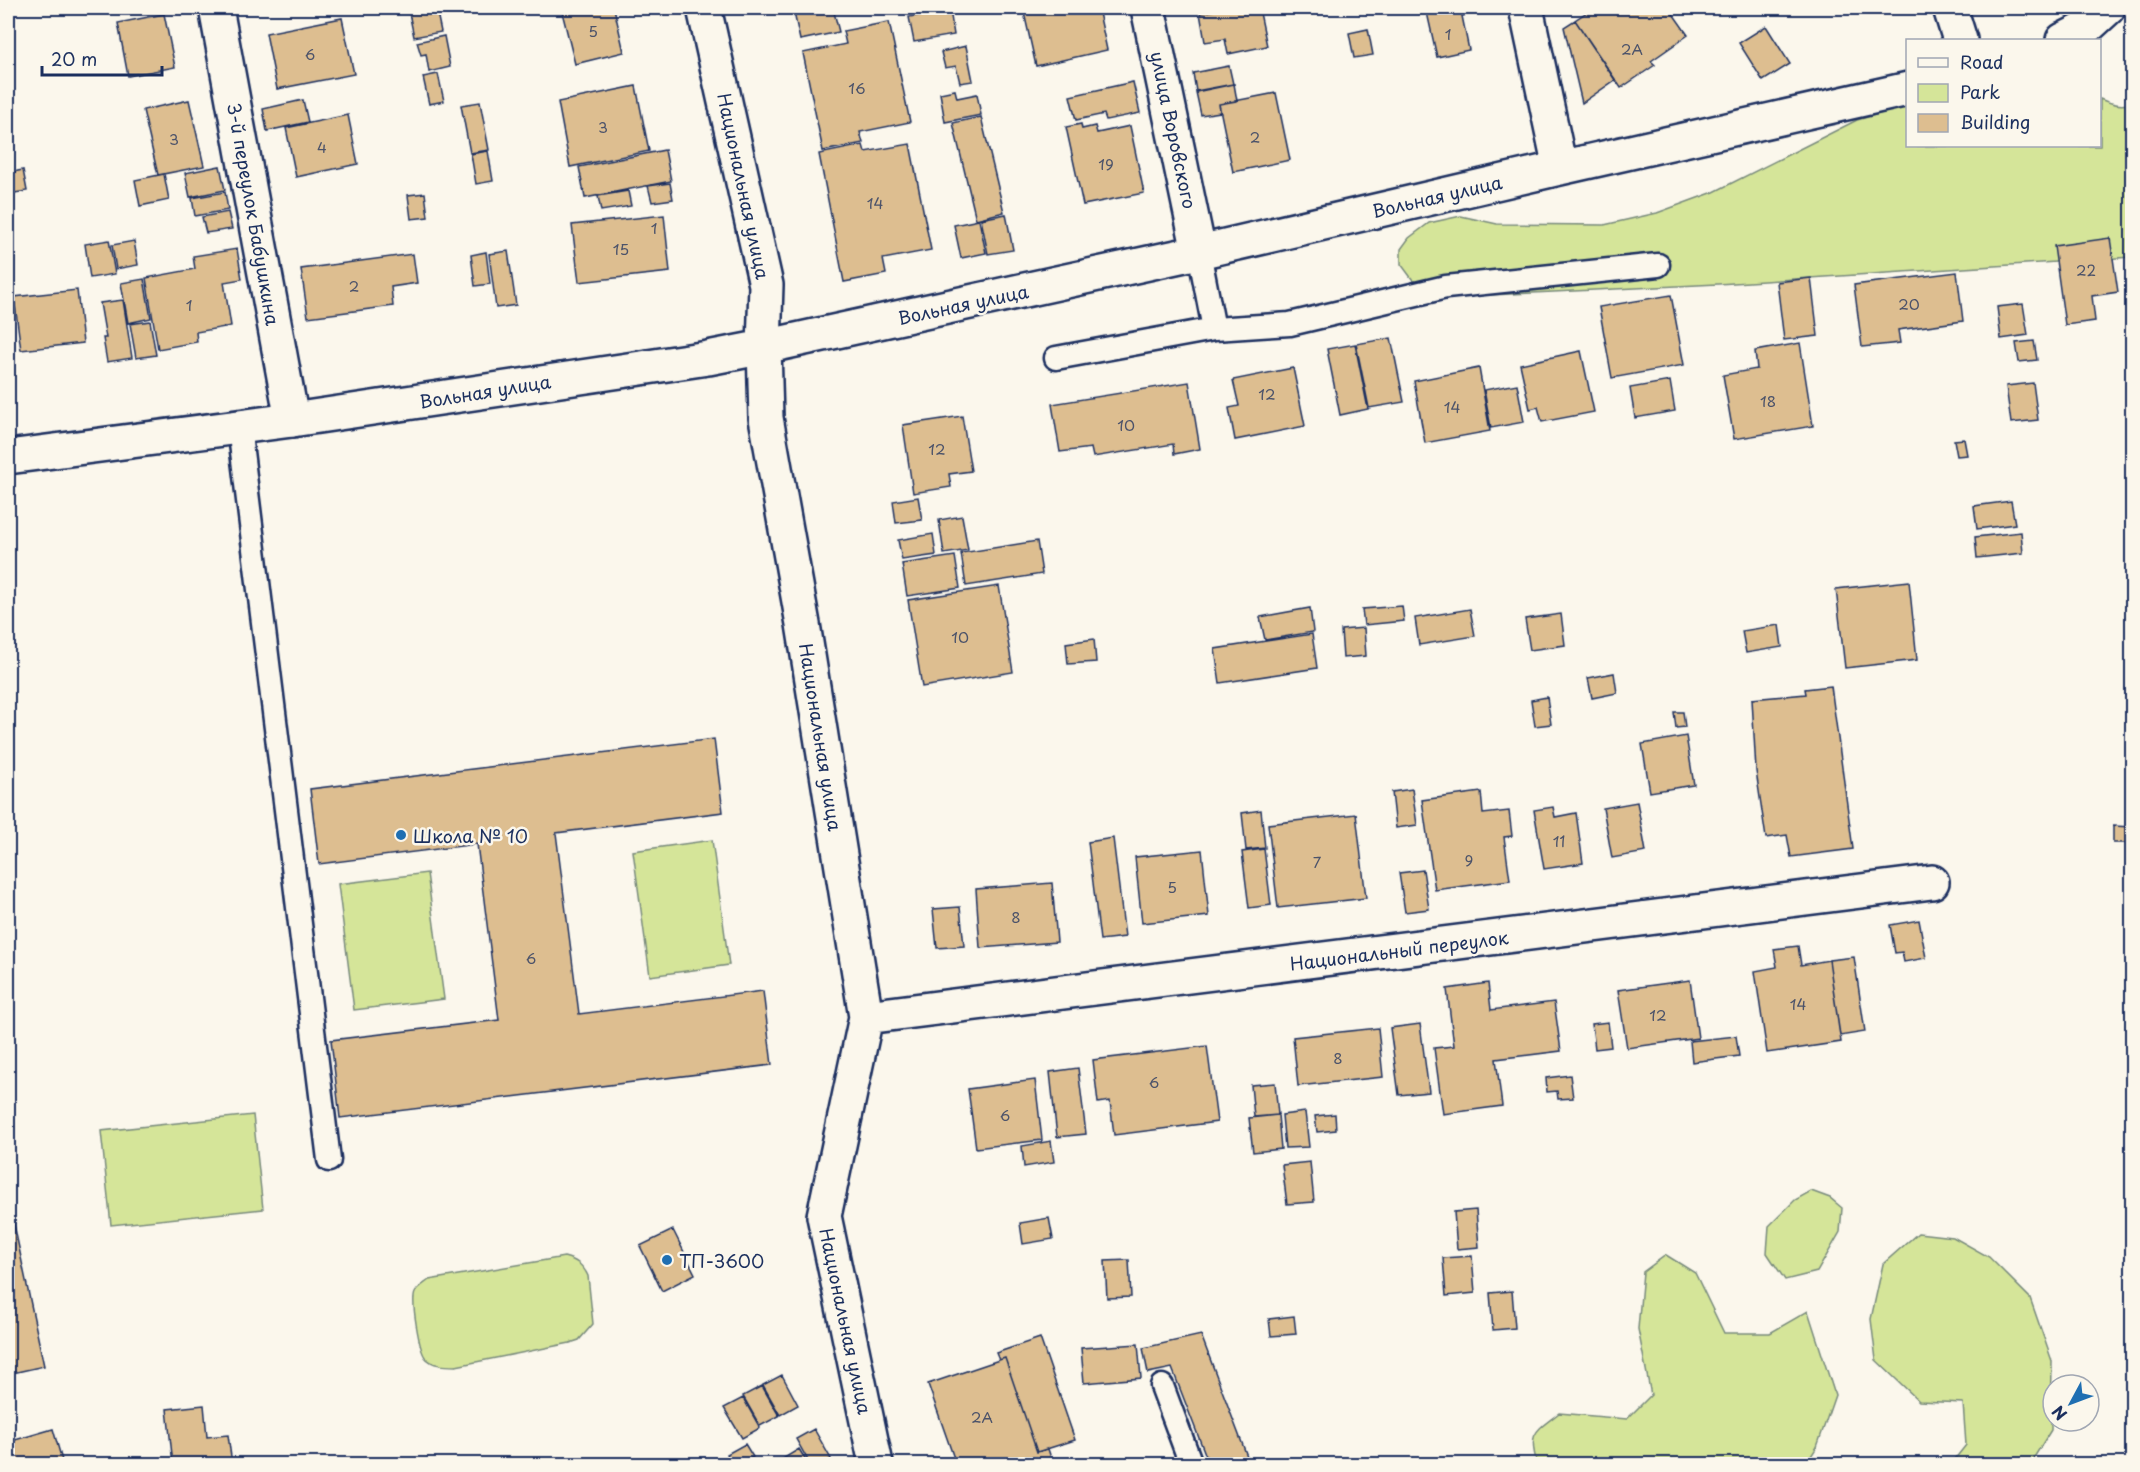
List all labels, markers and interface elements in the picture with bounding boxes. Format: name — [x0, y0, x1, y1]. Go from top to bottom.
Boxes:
house number: 5 — [588, 19, 598, 42]
house number: 1 — [1445, 22, 1451, 45]
house number: 2А — [1621, 37, 1643, 60]
scale bar — [42, 39, 162, 77]
legend — [1906, 39, 2101, 147]
house number: 6 — [305, 42, 315, 65]
text: 20 m — [51, 45, 97, 72]
text: Road — [1960, 48, 2004, 75]
street label: улица Воровского — [1144, 49, 1204, 211]
house number: 16 — [848, 76, 866, 99]
text: Park — [1960, 78, 2000, 105]
street label: Национальная улица — [711, 90, 777, 282]
street label: 3-й переулок Бабушкина — [221, 101, 287, 328]
text: Building — [1960, 108, 2030, 135]
house number: 3 — [598, 115, 608, 138]
house number: 2 — [1250, 125, 1260, 148]
house number: 3 — [169, 127, 179, 150]
house number: 4 — [317, 135, 327, 158]
house number: 19 — [1098, 152, 1114, 175]
street label: Вольная улица — [1369, 168, 1505, 224]
house number: 14 — [867, 191, 883, 214]
house number: 1 — [651, 216, 657, 239]
house number: 15 — [613, 237, 629, 260]
house number: 22 — [2076, 258, 2096, 281]
house number: 2 — [349, 274, 359, 297]
street label: Вольная улица — [895, 277, 1031, 331]
house number: 20 — [1898, 292, 1920, 315]
house number: 1 — [186, 293, 192, 316]
street label: Вольная улица — [417, 367, 553, 415]
house number: 12 — [1258, 382, 1276, 405]
house number: 18 — [1760, 389, 1776, 412]
house number: 14 — [1444, 395, 1460, 418]
house number: 10 — [1117, 413, 1135, 436]
house number: 12 — [928, 437, 946, 460]
house number: 10 — [951, 625, 969, 648]
street label: Национальная улица — [793, 641, 849, 834]
place label: Школа № 10 — [413, 822, 528, 849]
marker: Школа № 10 — [394, 828, 408, 842]
house number: 11 — [1553, 829, 1565, 852]
house number: 9 — [1465, 848, 1473, 871]
house number: 7 — [1313, 850, 1322, 873]
house number: 5 — [1167, 875, 1177, 898]
house number: 8 — [1011, 905, 1021, 928]
street label: Национальный переулок — [1288, 923, 1510, 977]
house number: 6 — [526, 946, 536, 969]
house number: 14 — [1790, 992, 1806, 1015]
house number: 12 — [1649, 1003, 1667, 1026]
house number: 8 — [1333, 1046, 1343, 1069]
house number: 6 — [1149, 1070, 1159, 1093]
house number: 6 — [1000, 1103, 1010, 1126]
street label: Национальная улица — [813, 1225, 879, 1417]
place label: ТП-3600 — [679, 1247, 764, 1274]
marker: ТП-3600 — [660, 1253, 674, 1267]
north arrow — [2041, 1373, 2101, 1433]
text: N — [2046, 1401, 2072, 1426]
house number: 2А — [971, 1405, 993, 1428]

